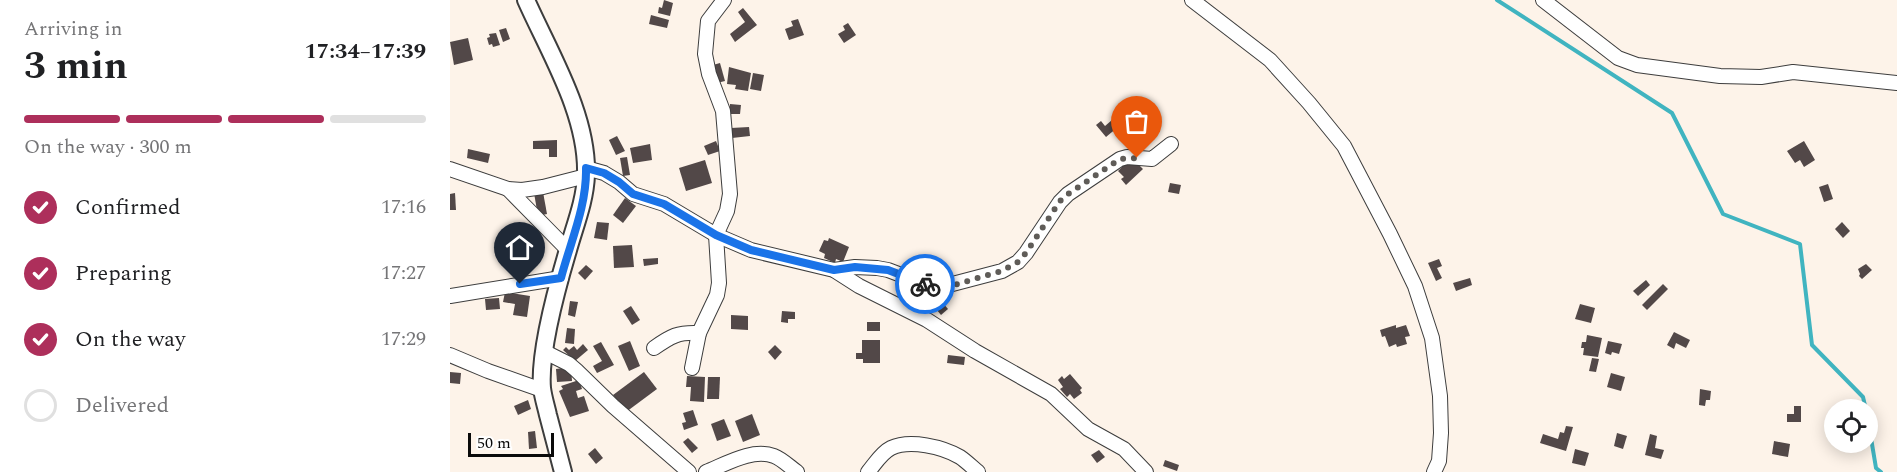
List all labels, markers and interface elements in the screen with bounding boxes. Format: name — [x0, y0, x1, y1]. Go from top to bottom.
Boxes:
text: Arriving in — [24, 14, 122, 44]
text: 17:34–17:39 — [304, 35, 426, 68]
text: 3 min — [24, 37, 128, 96]
pin — [1111, 96, 1162, 158]
icon: bag — [1120, 105, 1153, 138]
text: On the way · 300 m — [24, 132, 192, 162]
icon: check — [24, 191, 57, 224]
text: Confirmed — [75, 191, 181, 224]
text: 17:16 — [381, 192, 426, 222]
pin — [494, 222, 545, 284]
icon: home — [503, 231, 536, 264]
courier — [895, 254, 955, 314]
icon: check — [24, 257, 57, 290]
text: Preparing — [75, 257, 172, 290]
text: 17:27 — [381, 258, 426, 288]
icon: bike — [909, 268, 942, 301]
icon: check — [24, 323, 57, 356]
text: On the way — [75, 323, 186, 356]
text: 17:29 — [381, 324, 426, 354]
text: Delivered — [75, 389, 169, 422]
map controls — [1824, 399, 1878, 453]
button: locate — [1824, 399, 1878, 453]
scale bar — [468, 430, 554, 458]
text: 50 m — [477, 431, 511, 455]

